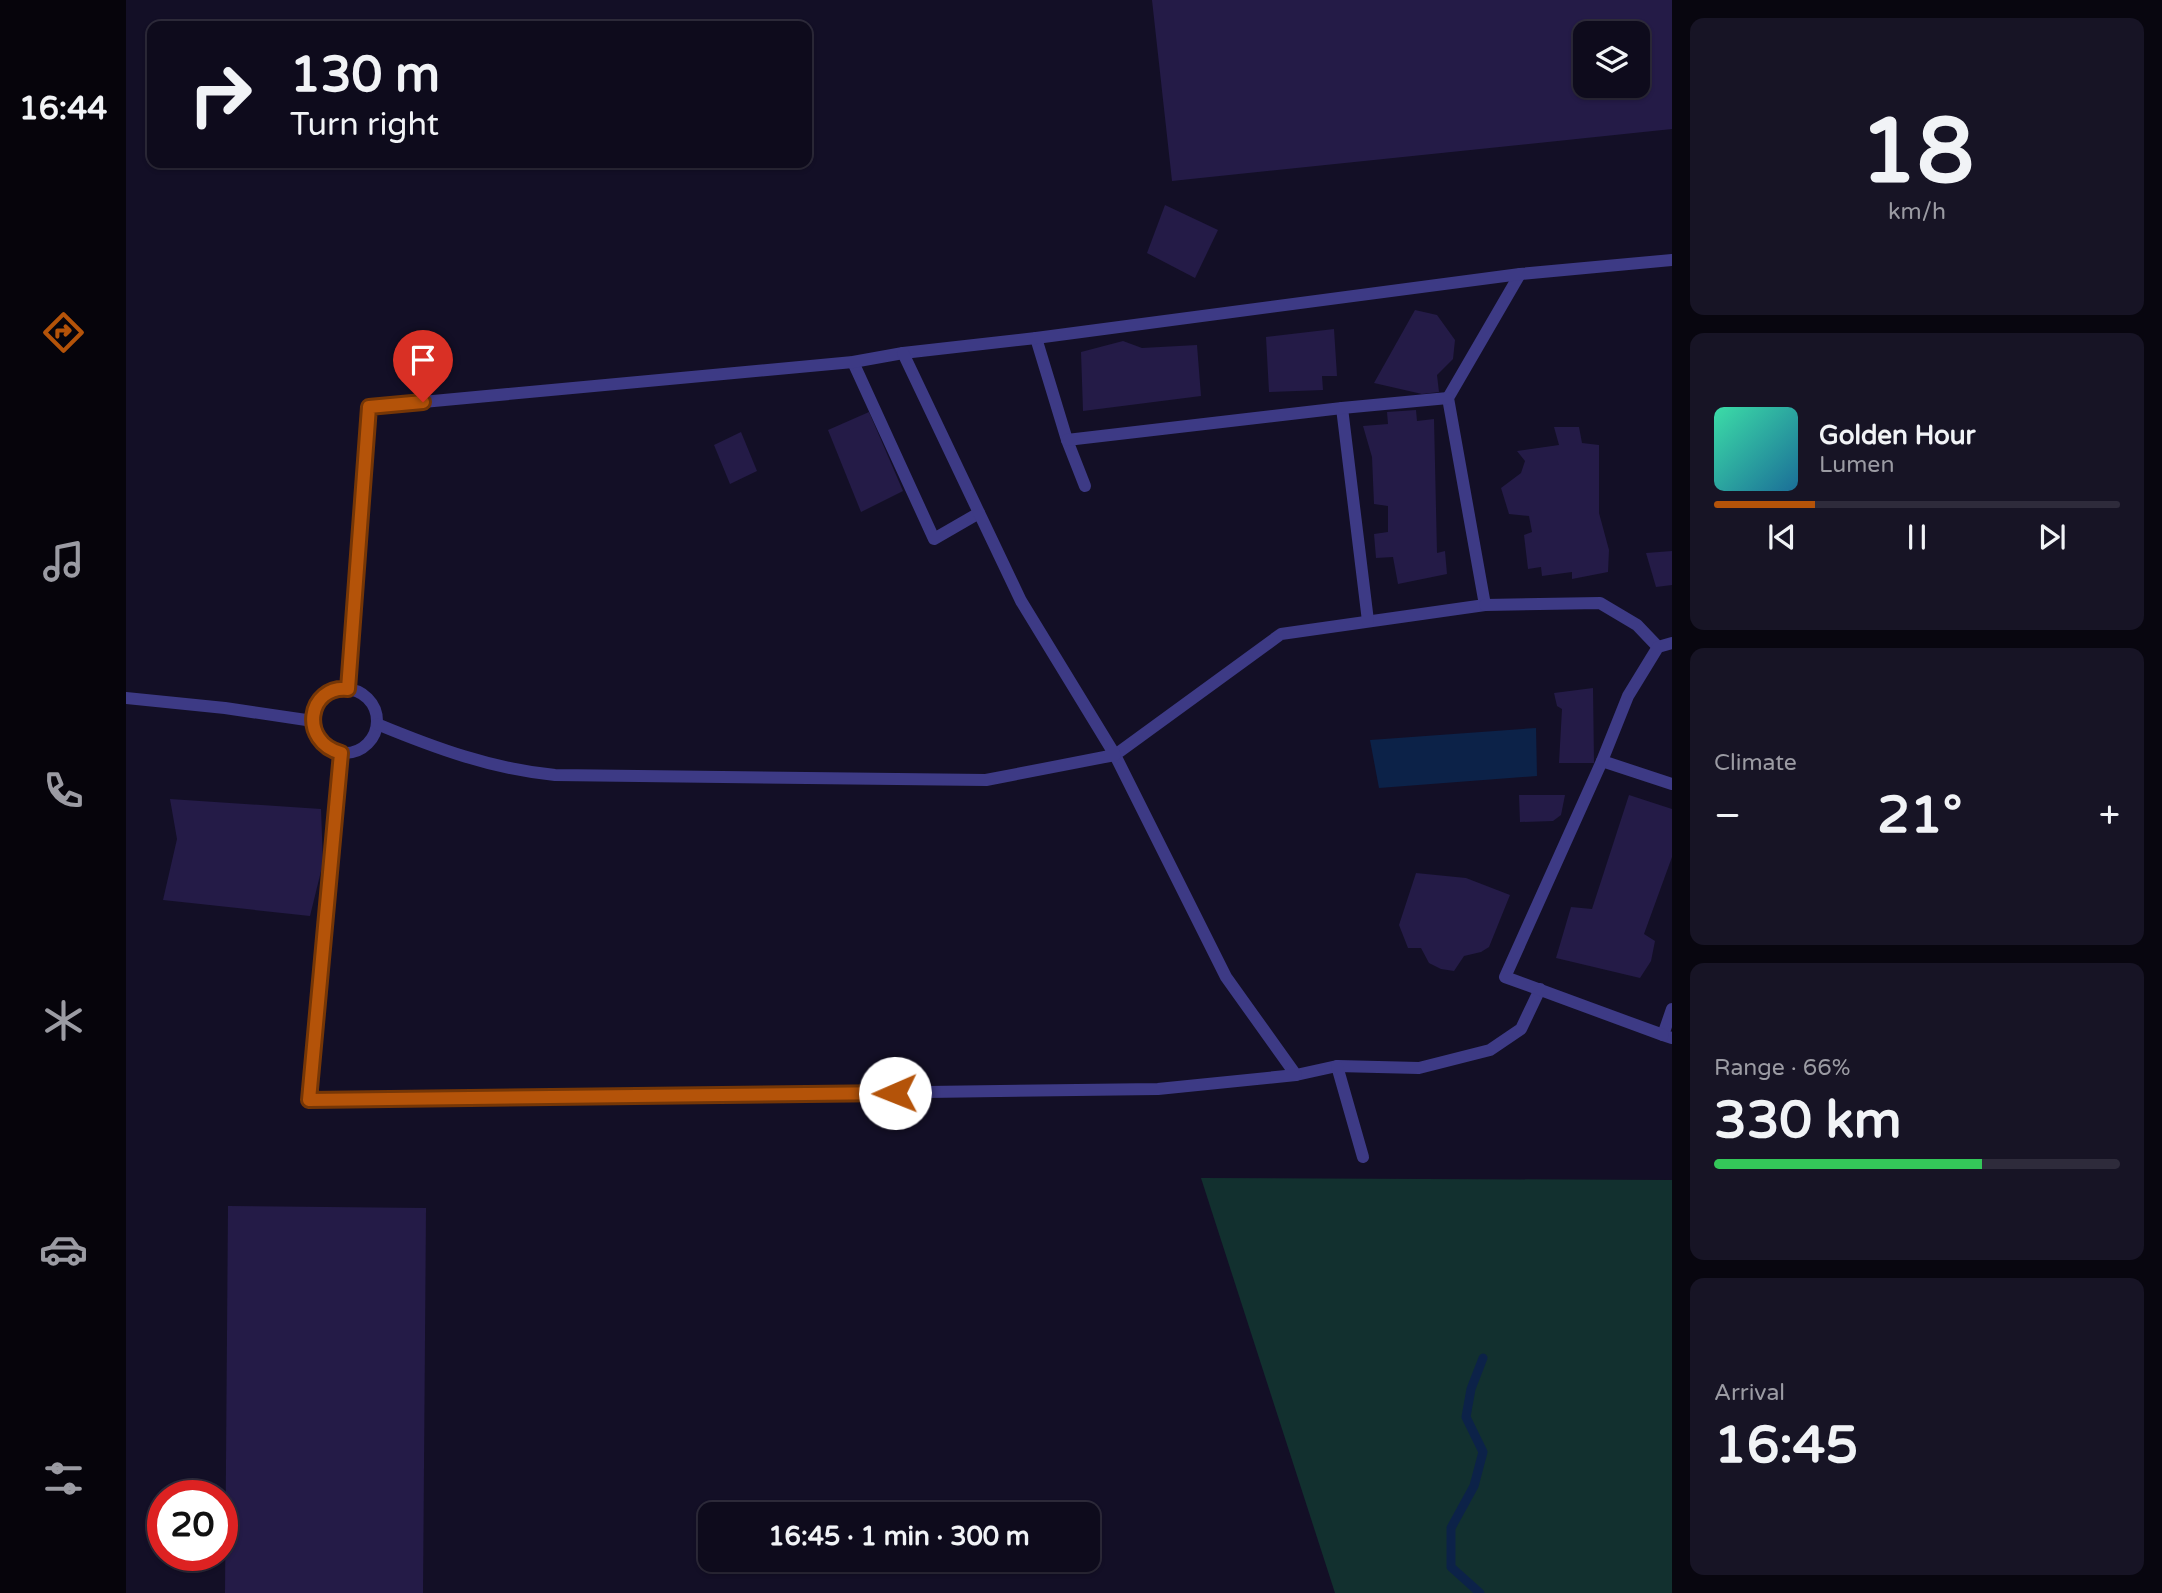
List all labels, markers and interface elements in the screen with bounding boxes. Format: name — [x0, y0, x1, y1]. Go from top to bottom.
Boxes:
map controls — [1573, 21, 1650, 98]
button: layers — [1573, 21, 1650, 98]
text: 130 m — [290, 46, 440, 105]
icon: right — [175, 49, 266, 140]
text: 16:44 — [19, 90, 107, 128]
text: 18 — [1860, 97, 1974, 207]
text: Turn right — [290, 106, 439, 144]
text: km/h — [1888, 198, 1946, 226]
icon: directions — [39, 308, 88, 357]
pin — [393, 330, 453, 402]
icon: arrive — [404, 341, 442, 379]
text: Golden Hour — [1819, 420, 1976, 451]
text: Lumen — [1819, 451, 1894, 479]
icon: previous — [1763, 518, 1801, 556]
icon: pause — [1898, 518, 1936, 556]
icon: next — [2033, 518, 2071, 556]
icon: music — [39, 537, 88, 586]
text: Climate — [1714, 749, 1797, 777]
icon: phone — [39, 766, 88, 815]
text: 21° — [1877, 784, 1962, 847]
text: − — [1714, 793, 1741, 839]
text: + — [2099, 793, 2120, 839]
icon: climate — [39, 996, 88, 1045]
text: Range · 66% — [1714, 1054, 1850, 1082]
position arrow — [858, 1056, 932, 1130]
text: 330 km — [1714, 1089, 1902, 1152]
icon: car — [39, 1225, 88, 1274]
text: Arrival — [1714, 1379, 1785, 1407]
text: 16:45 — [1714, 1414, 1858, 1477]
icon: filters — [39, 1454, 88, 1503]
speed limit sign: 20 — [147, 1480, 238, 1571]
text: 16:45 · 1 min · 300 m — [768, 1521, 1030, 1552]

